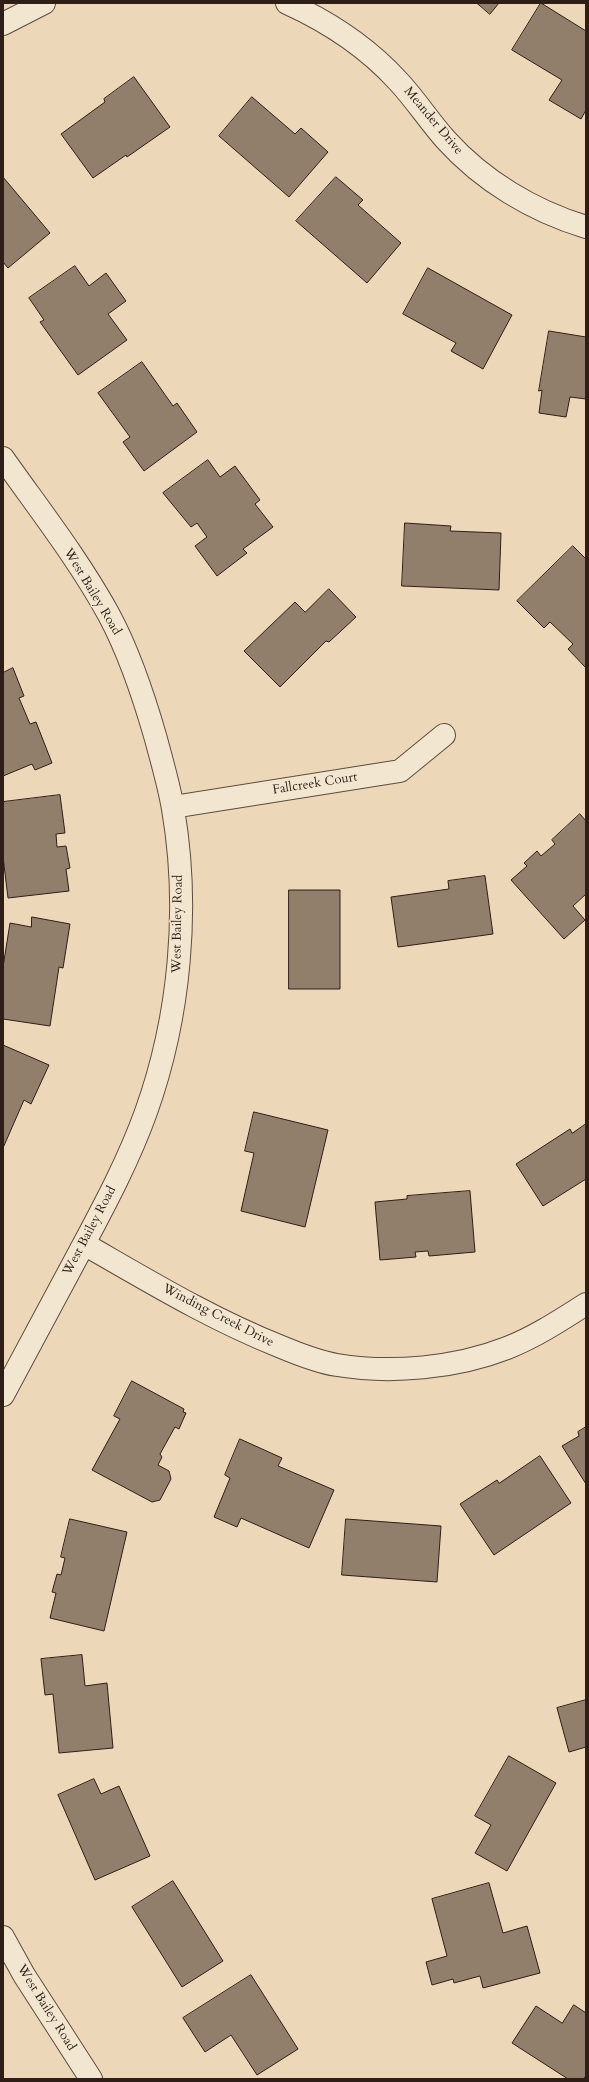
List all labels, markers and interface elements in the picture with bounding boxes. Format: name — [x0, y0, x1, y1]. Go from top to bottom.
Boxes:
street label: Meander Drive — [400, 84, 466, 158]
street label: West Bailey Road — [60, 546, 124, 638]
street label: Fallcreek Court — [272, 770, 358, 798]
street label: West Bailey Road — [169, 875, 187, 973]
street label: West Bailey Road — [60, 1184, 120, 1278]
street label: Winding Creek Drive — [160, 1281, 276, 1351]
street label: West Bailey Road — [13, 1962, 79, 2054]

